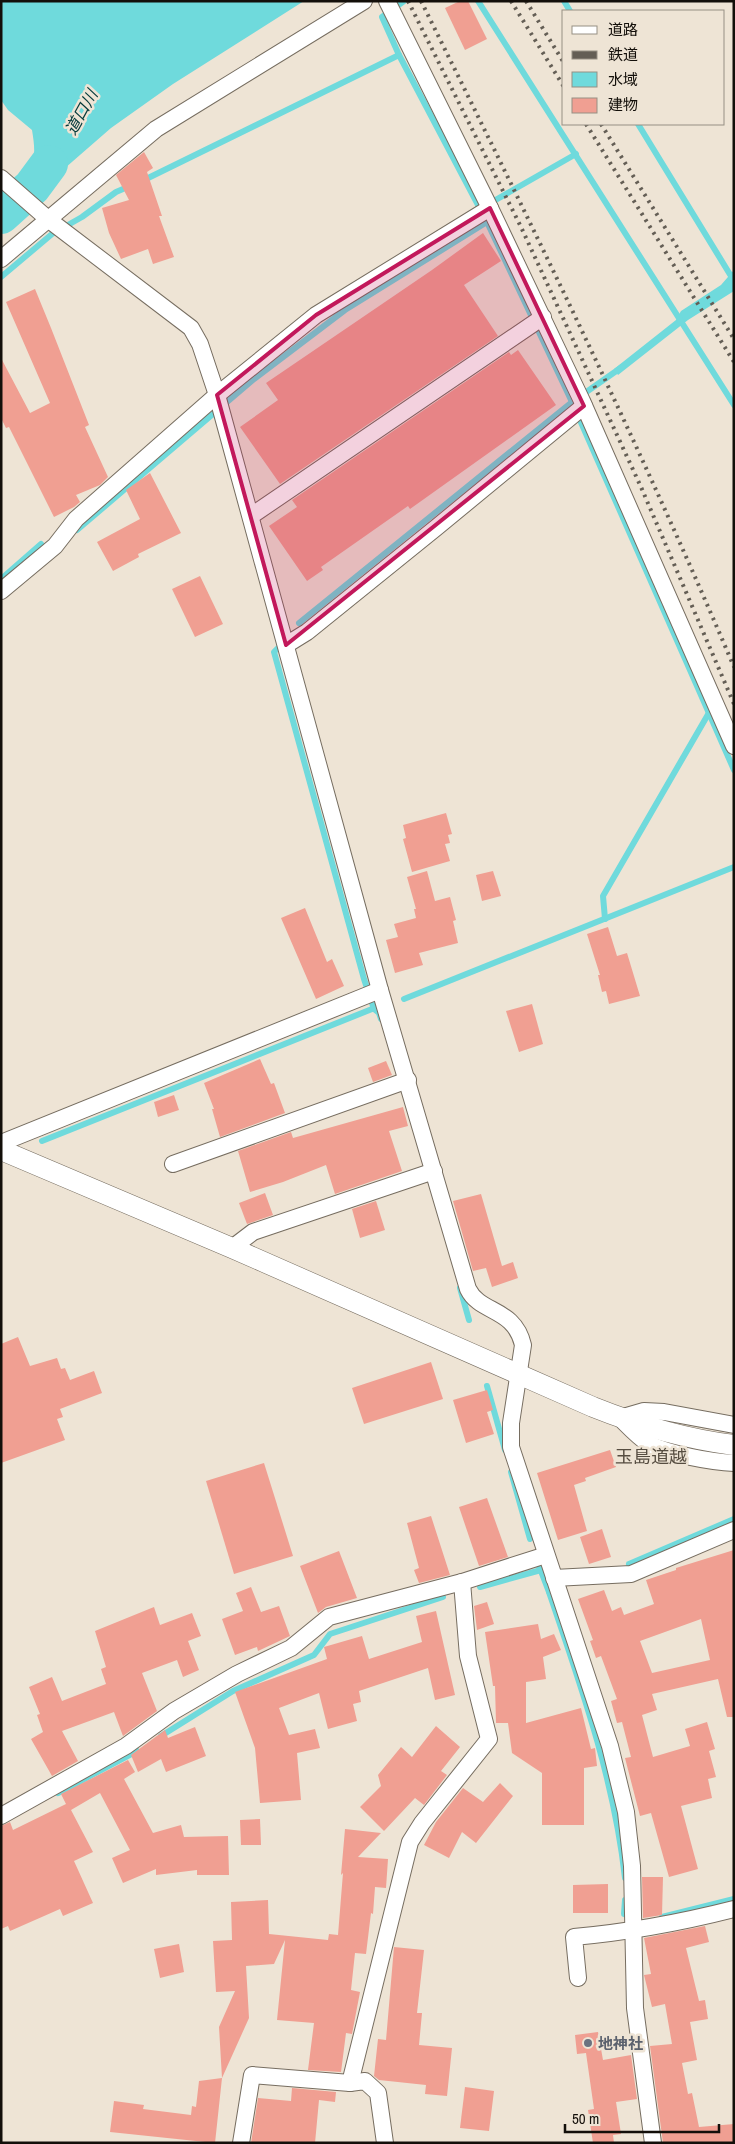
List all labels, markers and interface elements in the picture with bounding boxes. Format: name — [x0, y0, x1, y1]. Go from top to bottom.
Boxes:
legend — [562, 10, 725, 125]
text: 道路 — [608, 19, 638, 40]
text: 鉄道 — [608, 44, 638, 65]
text: 水域 — [608, 69, 638, 90]
water label: 道口川 — [60, 84, 103, 138]
text: 建物 — [608, 94, 638, 115]
district label: 玉島道越 — [615, 1444, 687, 1469]
place label: 地神社 — [598, 2033, 643, 2054]
marker: 地神社 — [582, 2037, 594, 2049]
scale bar — [565, 2102, 719, 2134]
text: 50 m — [572, 2108, 599, 2129]

